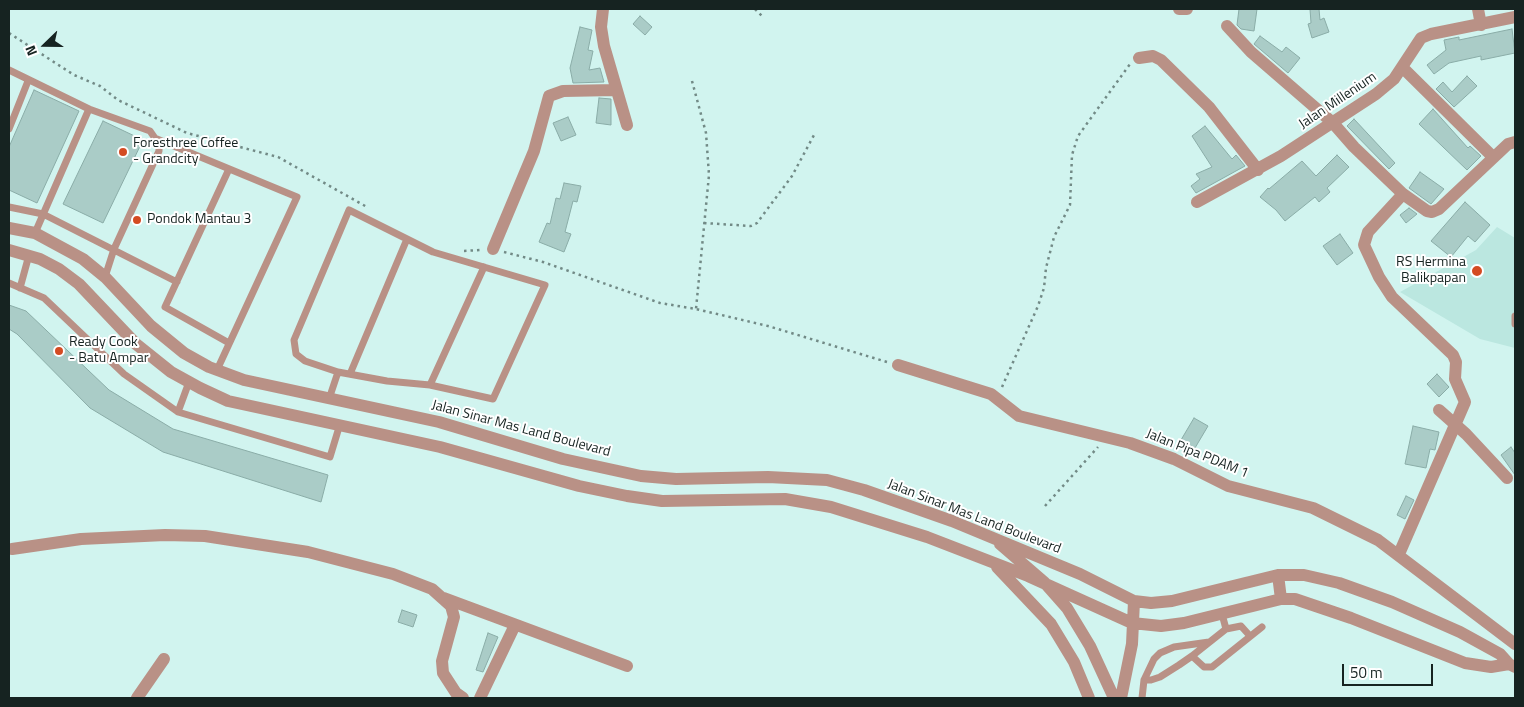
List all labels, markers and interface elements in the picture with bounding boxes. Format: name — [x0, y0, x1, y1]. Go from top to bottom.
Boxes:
north arrow — [20, 20, 70, 70]
text: N — [19, 42, 42, 59]
street label: Jalan Millenium — [1296, 69, 1380, 133]
place label: Foresthree Coffee - Grandcity — [133, 136, 238, 168]
marker: Foresthree Coffee - Grandcity — [117, 146, 129, 158]
place label: Pondok Mantau 3 — [147, 212, 251, 228]
marker: Pondok Mantau 3 — [131, 214, 143, 226]
place label: RS Hermina Balikpapan — [1396, 255, 1466, 288]
marker: RS Hermina Balikpapan — [1470, 264, 1484, 278]
place label: Ready Cook - Batu Ampar — [69, 335, 149, 368]
marker: Ready Cook - Batu Ampar — [53, 345, 65, 357]
street label: Jalan Sinar Mas Land Boulevard — [430, 397, 612, 461]
street label: Jalan Pipa PDAM 1 — [1143, 426, 1251, 482]
street label: Jalan Sinar Mas Land Boulevard — [885, 476, 1063, 558]
scale bar — [1344, 654, 1435, 686]
text: 50 m — [1350, 661, 1383, 684]

